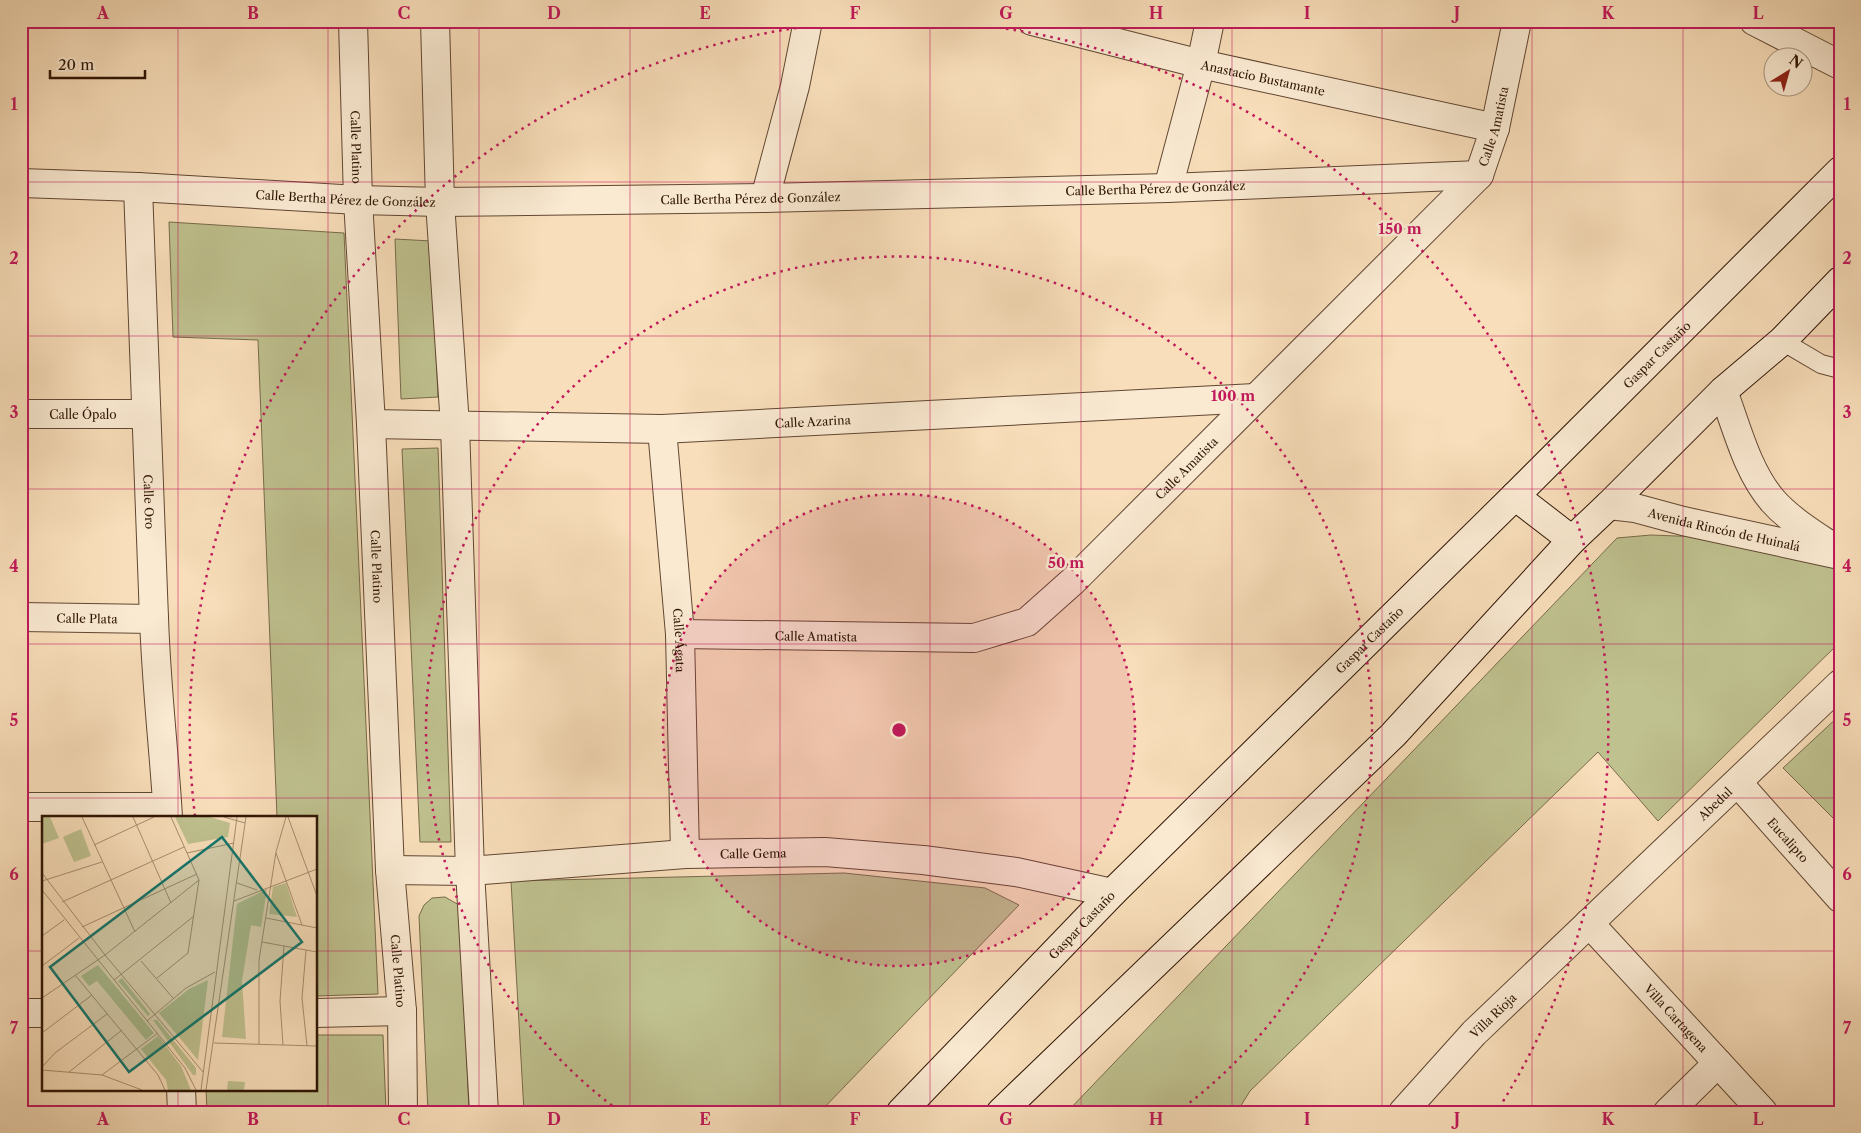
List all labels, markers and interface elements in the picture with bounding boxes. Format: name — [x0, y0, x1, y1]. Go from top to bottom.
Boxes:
text: A — [96, 3, 110, 23]
text: B — [247, 3, 259, 23]
text: C — [398, 3, 410, 23]
text: D — [547, 3, 561, 23]
text: E — [699, 3, 711, 23]
text: F — [850, 3, 861, 23]
text: G — [999, 3, 1013, 23]
text: H — [1149, 3, 1163, 23]
text: I — [1304, 3, 1311, 23]
text: J — [1451, 3, 1460, 23]
text: K — [1602, 3, 1616, 23]
text: L — [1752, 3, 1764, 23]
scale bar — [50, 48, 145, 80]
north arrow — [1764, 48, 1814, 98]
text: N — [1786, 51, 1806, 72]
text: 20 m — [58, 55, 94, 74]
street label: Anastacio Bustamante — [1199, 57, 1327, 98]
street label: Calle Amatista — [1475, 84, 1511, 168]
text: 1 — [10, 94, 18, 114]
text: 1 — [1843, 94, 1851, 114]
street label: Calle Platino — [348, 110, 365, 184]
street label: Calle Bertha Pérez de González — [1065, 177, 1246, 198]
street label: Calle Bertha Pérez de González — [255, 186, 436, 209]
street label: Calle Bertha Pérez de González — [660, 189, 841, 207]
text: 150 m — [1378, 219, 1422, 238]
text: 2 — [9, 248, 19, 268]
text: 2 — [1842, 248, 1852, 268]
street label: Gaspar Castaño — [1620, 318, 1693, 391]
text: 100 m — [1211, 386, 1255, 405]
text: 3 — [9, 402, 19, 422]
text: 3 — [1842, 402, 1852, 422]
street label: Calle Ópalo — [49, 406, 117, 422]
street label: Calle Azarina — [774, 412, 852, 431]
street label: Calle Amatista — [1152, 433, 1221, 502]
street label: Calle Oro — [141, 474, 158, 530]
street label: Avenida Rincón de Huinalá — [1646, 504, 1802, 554]
street label: Calle Platino — [368, 529, 386, 603]
text: 50 m — [1048, 553, 1084, 572]
text: 4 — [9, 556, 19, 576]
text: 4 — [1842, 556, 1852, 576]
street label: Gaspar Castaño — [1332, 603, 1406, 676]
street label: Calle Ágata — [670, 607, 689, 673]
street label: Calle Plata — [56, 610, 118, 626]
street label: Calle Amatista — [775, 628, 858, 644]
text: 5 — [10, 710, 19, 730]
text: 5 — [1843, 710, 1852, 730]
centre of rings — [890, 721, 908, 739]
street label: Abedul — [1694, 783, 1735, 824]
street label: Eucalipto — [1765, 814, 1812, 865]
inset map — [42, 816, 318, 1090]
street label: Calle Gema — [720, 845, 787, 861]
text: 6 — [9, 864, 19, 884]
text: 6 — [1842, 864, 1852, 884]
street label: Gaspar Castaño — [1045, 887, 1118, 962]
street label: Calle Platino — [388, 934, 409, 1008]
street label: Villa Cartagena — [1641, 980, 1712, 1055]
street label: Villa Rioja — [1466, 989, 1519, 1041]
text: 7 — [10, 1018, 19, 1038]
text: 7 — [1843, 1018, 1852, 1038]
text: A — [96, 1109, 110, 1129]
text: B — [247, 1109, 259, 1129]
text: C — [398, 1109, 410, 1129]
text: D — [547, 1109, 561, 1129]
text: E — [699, 1109, 711, 1129]
text: F — [850, 1109, 861, 1129]
text: G — [999, 1109, 1013, 1129]
text: H — [1149, 1109, 1163, 1129]
text: I — [1304, 1109, 1311, 1129]
text: J — [1451, 1109, 1460, 1129]
text: K — [1602, 1109, 1616, 1129]
text: L — [1752, 1109, 1764, 1129]

